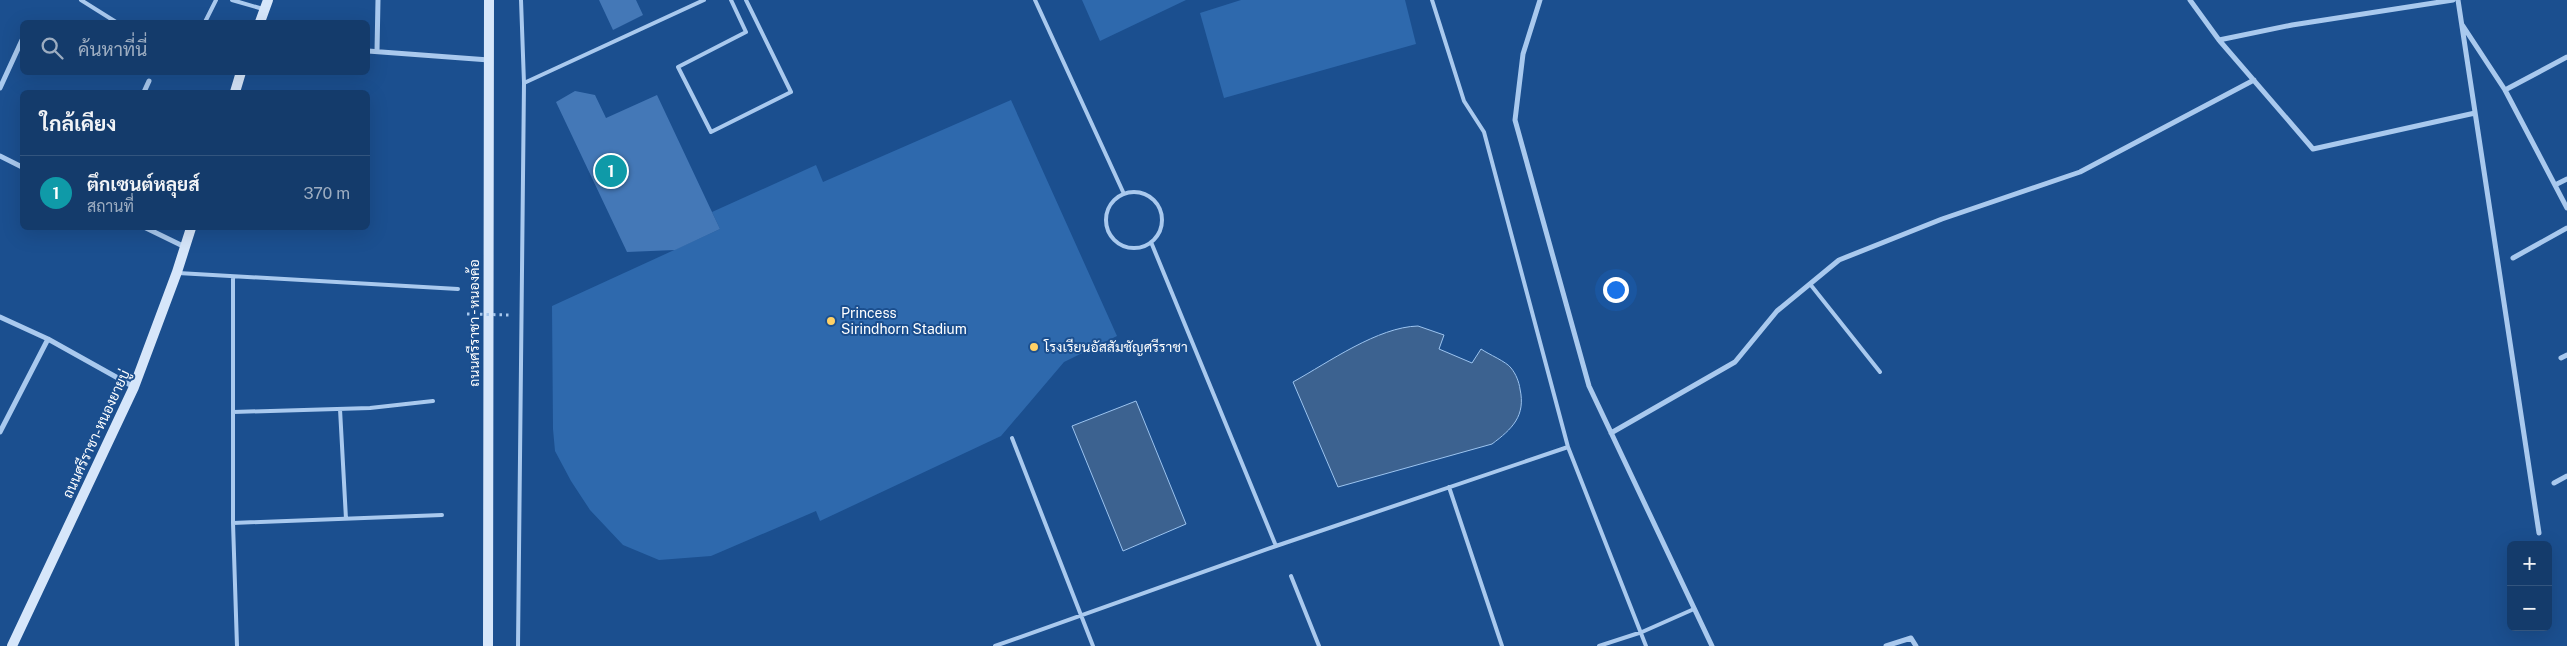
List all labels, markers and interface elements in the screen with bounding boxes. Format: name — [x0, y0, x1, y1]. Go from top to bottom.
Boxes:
search box — [20, 20, 370, 75]
icon: search — [38, 34, 66, 62]
text: ค้นหาที่นี่ — [78, 38, 147, 60]
text: ใกล้เคียง — [40, 111, 116, 136]
pin: 1 — [595, 152, 627, 190]
text: ตึกเซนต์หลุยส์ — [87, 173, 200, 195]
text: 1 — [53, 184, 59, 203]
text: 370 m — [303, 184, 350, 203]
text: สถานที่ — [87, 197, 134, 216]
street label: ถนนศรีราชา - หนองค้อ — [465, 259, 482, 387]
your location — [1603, 277, 1629, 303]
place label: Princess Sirindhorn Stadium — [841, 305, 967, 337]
marker: Princess Sirindhorn Stadium — [825, 315, 837, 327]
place label: โรงเรียนอัสสัมชัญศรีราชา — [1043, 338, 1188, 356]
marker: โรงเรียนอัสสัมชัญศรีราชา — [1028, 341, 1040, 353]
street label: ถนนศรีราชา-หนองยายบู่ — [58, 367, 135, 501]
map controls — [2507, 541, 2552, 631]
button: + — [2507, 541, 2552, 586]
button: − — [2507, 586, 2552, 631]

